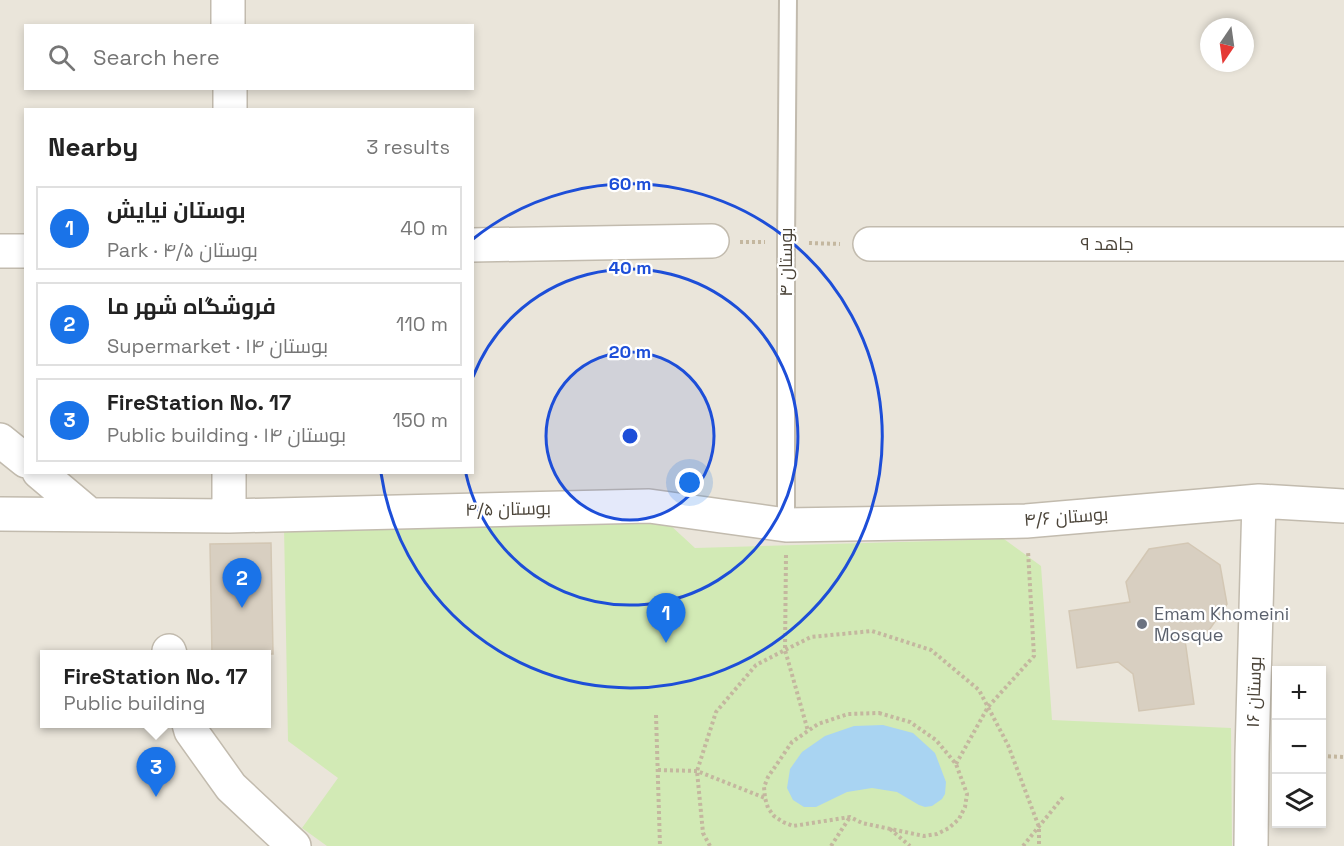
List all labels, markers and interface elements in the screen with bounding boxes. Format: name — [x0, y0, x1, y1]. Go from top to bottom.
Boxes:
north arrow — [1200, 18, 1254, 72]
search box — [24, 24, 474, 90]
icon: search — [45, 41, 78, 74]
text: Search here — [93, 43, 220, 71]
text: Nearby — [48, 130, 138, 164]
text: 3 results — [366, 134, 450, 160]
text: 60 m — [609, 172, 651, 195]
text: بوستان نیایش — [107, 196, 246, 224]
text: 1 — [65, 215, 74, 241]
text: 40 m — [400, 215, 448, 241]
street label: بوستان ۴ — [774, 227, 797, 297]
street label: جاهد ۹ — [1080, 232, 1134, 255]
text: Park · بوستان ۴/۵ — [107, 237, 258, 263]
text: 40 m — [608, 256, 652, 279]
text: فروشگاه شهر ما — [107, 292, 276, 320]
text: 2 — [64, 311, 75, 337]
text: 110 m — [396, 311, 448, 337]
text: Supermarket · بوستان ۱۴ — [107, 333, 328, 359]
text: 20 m — [609, 340, 651, 363]
text: FireStation No. 17 — [107, 388, 291, 416]
text: 3 — [63, 407, 76, 433]
text: 150 m — [393, 407, 448, 433]
text: Public building · بوستان ۱۴ — [107, 422, 346, 448]
centre of rings — [620, 426, 640, 446]
your location — [675, 468, 704, 497]
street label: بوستان ۴/۵ — [465, 496, 551, 521]
street label: بوستان ۴/۶ — [1023, 502, 1109, 531]
pin: 2 — [222, 558, 262, 608]
pin: 1 — [646, 594, 686, 643]
place label: Emam Khomeini Mosque — [1154, 602, 1289, 646]
marker: Emam Khomeini Mosque — [1135, 617, 1149, 631]
popup — [40, 650, 271, 728]
street label: بوستان ۱۶ — [1241, 656, 1266, 728]
text: FireStation No. 17 — [63, 662, 248, 690]
map controls — [1272, 666, 1326, 828]
button: + — [1272, 666, 1326, 720]
text: Public building — [63, 690, 205, 716]
button: − — [1272, 720, 1326, 774]
pin: 3 — [136, 748, 176, 797]
button: layers — [1272, 774, 1326, 828]

